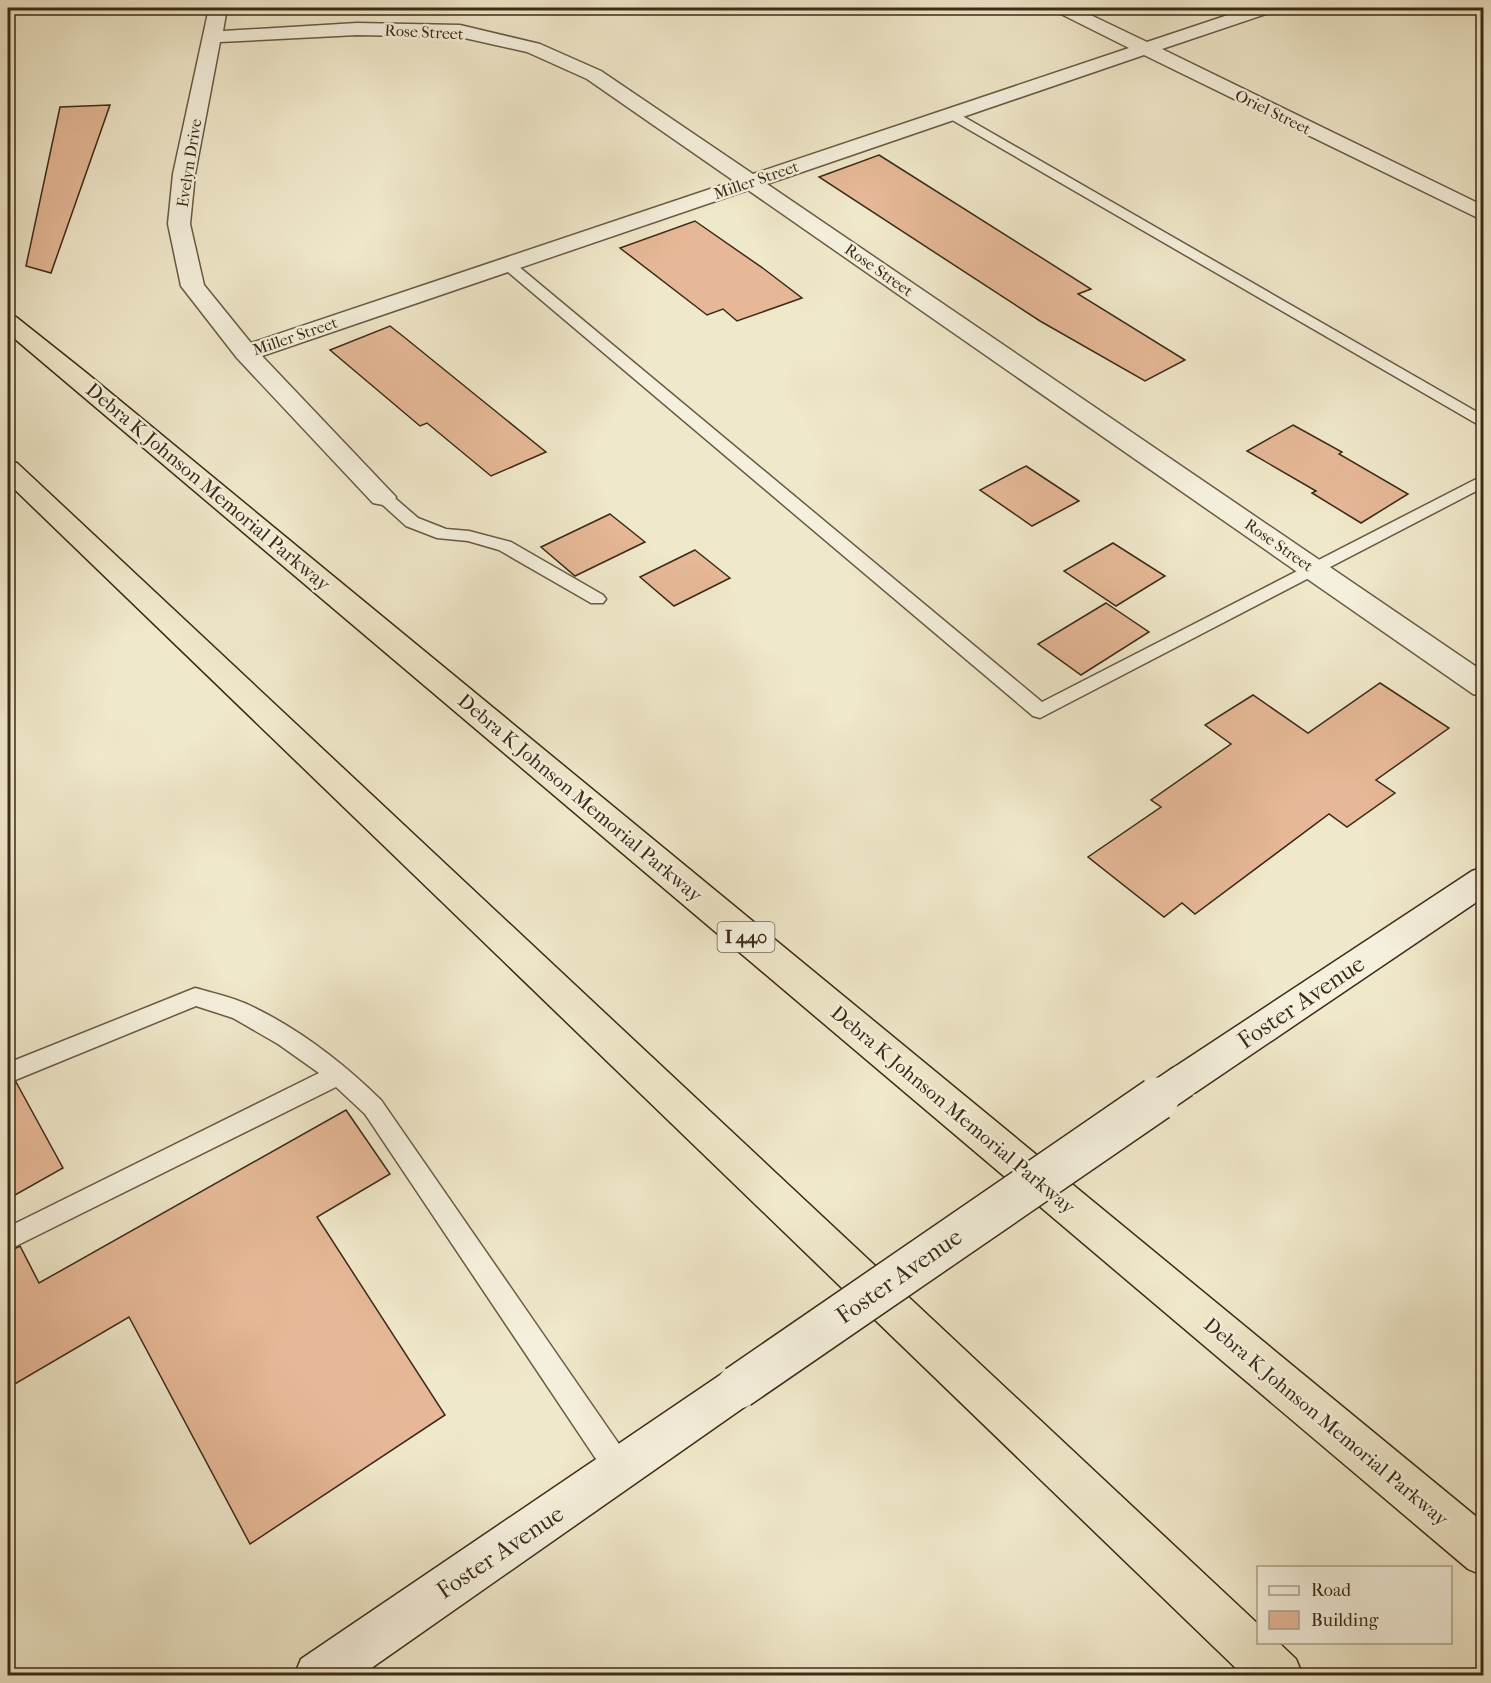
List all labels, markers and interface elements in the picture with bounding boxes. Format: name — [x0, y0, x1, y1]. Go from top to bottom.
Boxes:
street label: Rose Street — [384, 20, 464, 44]
street label: Oriel Street — [1232, 85, 1314, 139]
street label: Evelyn Drive — [173, 117, 205, 209]
street label: Miller Street — [711, 157, 801, 203]
street label: Rose Street — [841, 240, 917, 301]
street label: Miller Street — [250, 313, 340, 359]
street label: Debra K Johnson Memorial Parkway — [81, 378, 336, 597]
street label: Rose Street — [1241, 515, 1317, 576]
street label: Debra K Johnson Memorial Parkway — [453, 689, 708, 908]
road number: I 440 — [718, 922, 774, 952]
street label: Foster Avenue — [1232, 949, 1370, 1055]
street label: Debra K Johnson Memorial Parkway — [826, 1001, 1081, 1220]
street label: Foster Avenue — [831, 1222, 967, 1330]
street label: Debra K Johnson Memorial Parkway — [1199, 1313, 1454, 1532]
street label: Foster Avenue — [431, 1499, 569, 1605]
legend — [1257, 1566, 1452, 1644]
text: Road — [1311, 1580, 1351, 1601]
text: Building — [1311, 1610, 1379, 1631]

